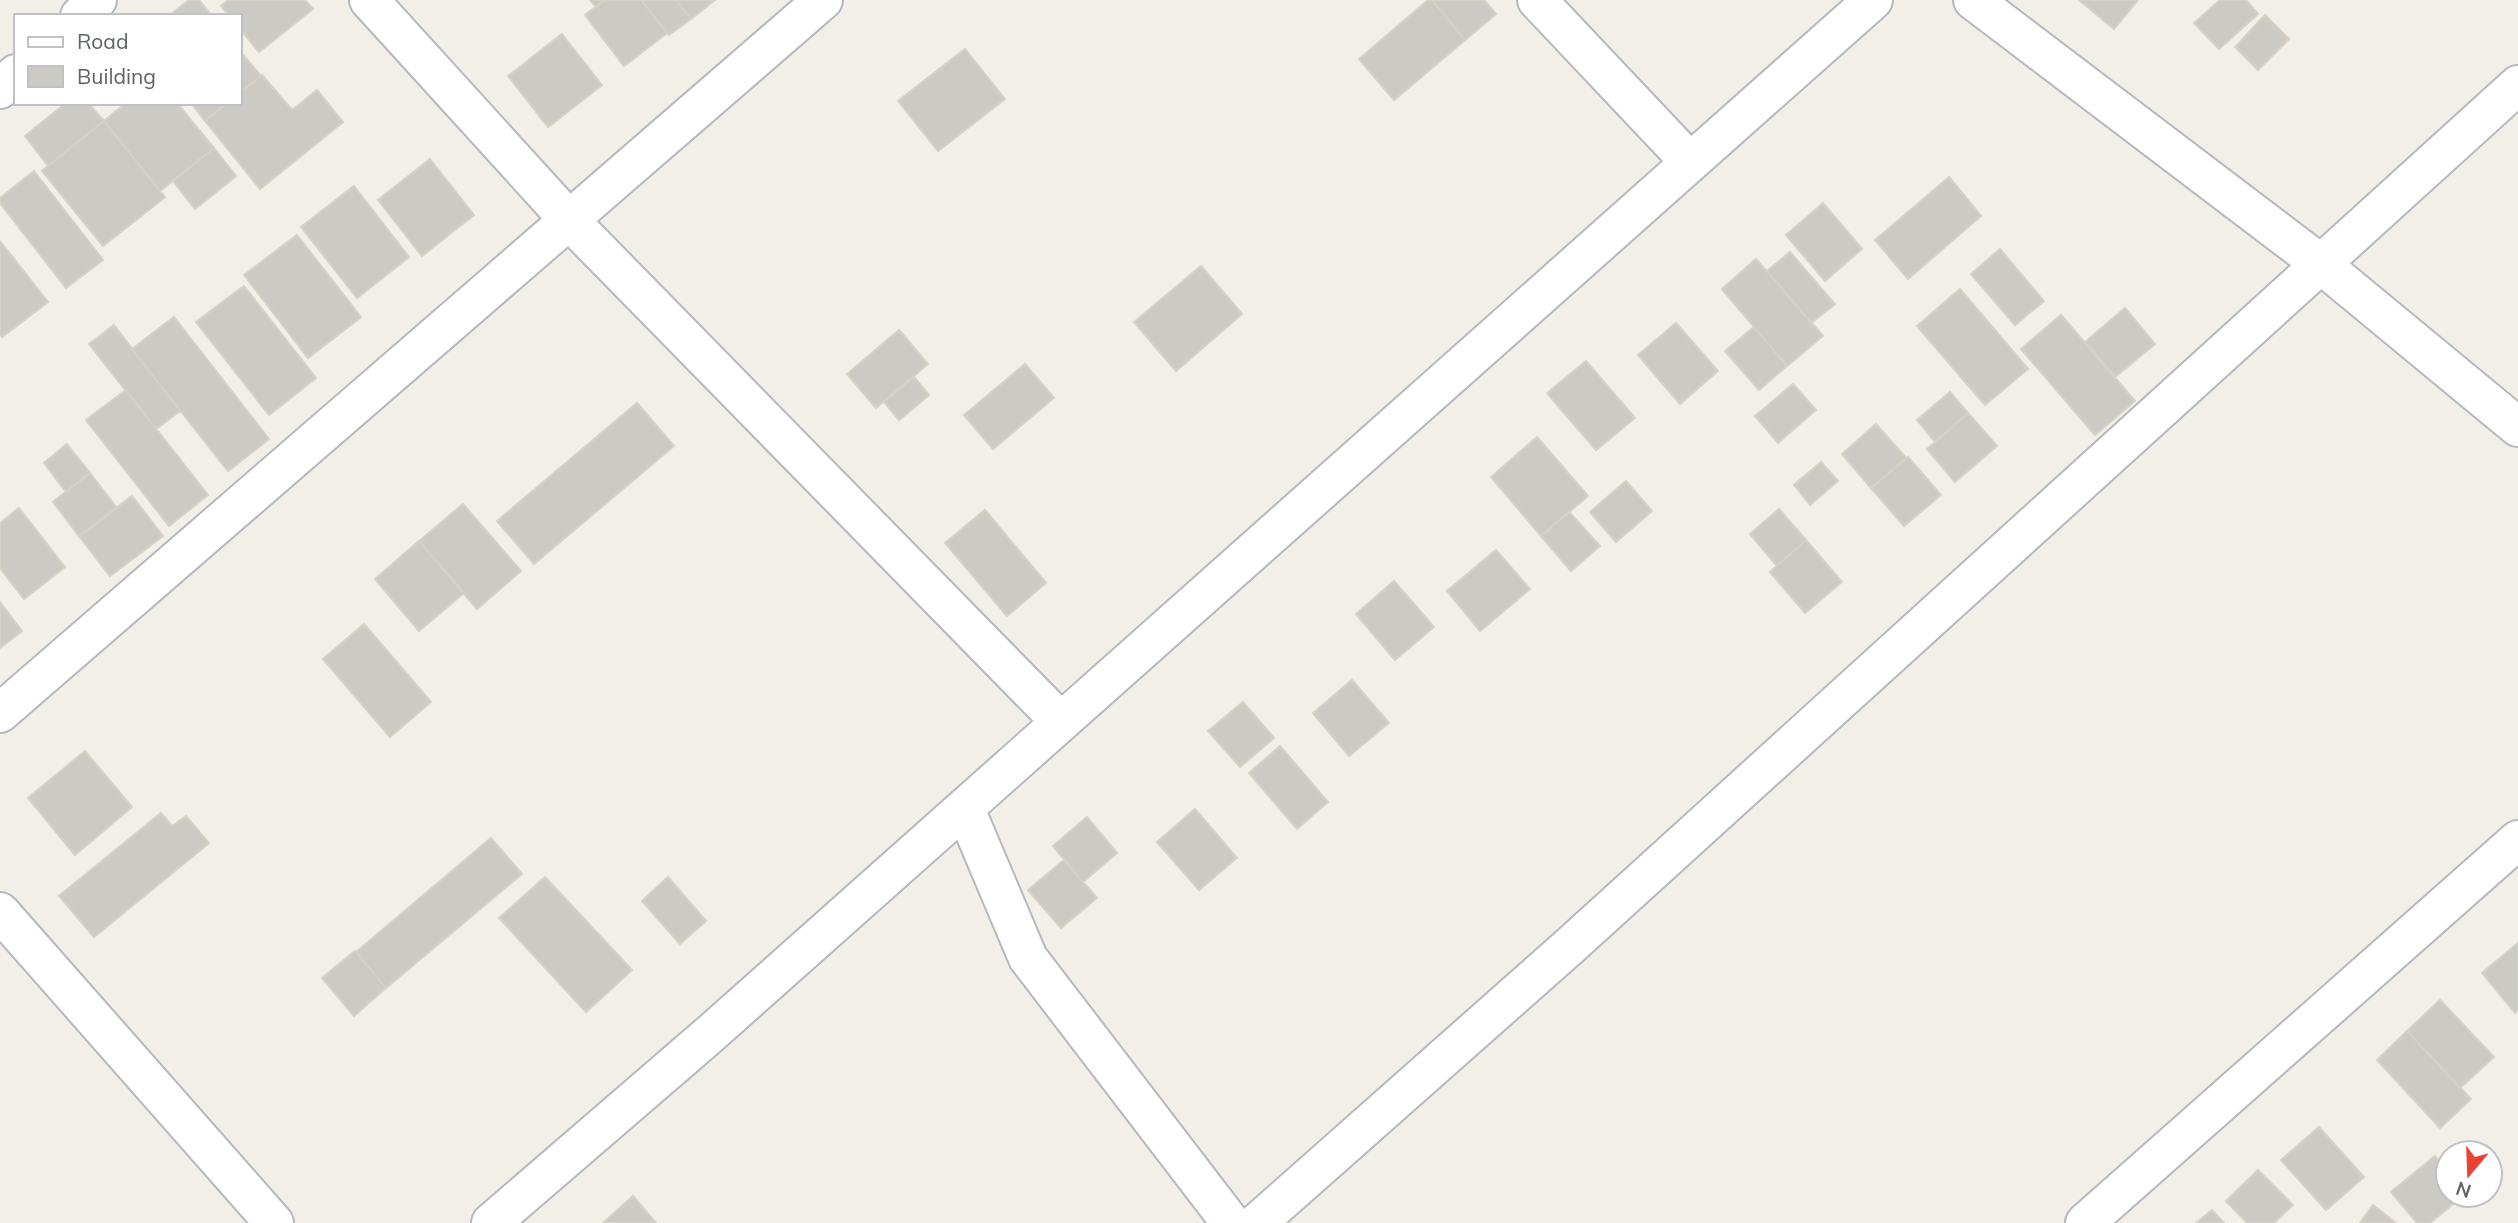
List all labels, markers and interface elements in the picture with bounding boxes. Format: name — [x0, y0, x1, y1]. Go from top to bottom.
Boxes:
legend — [14, 14, 242, 105]
text: Road — [77, 28, 128, 54]
text: Building — [77, 63, 156, 89]
north arrow — [2434, 1139, 2504, 1209]
text: N — [2453, 1176, 2474, 1204]

